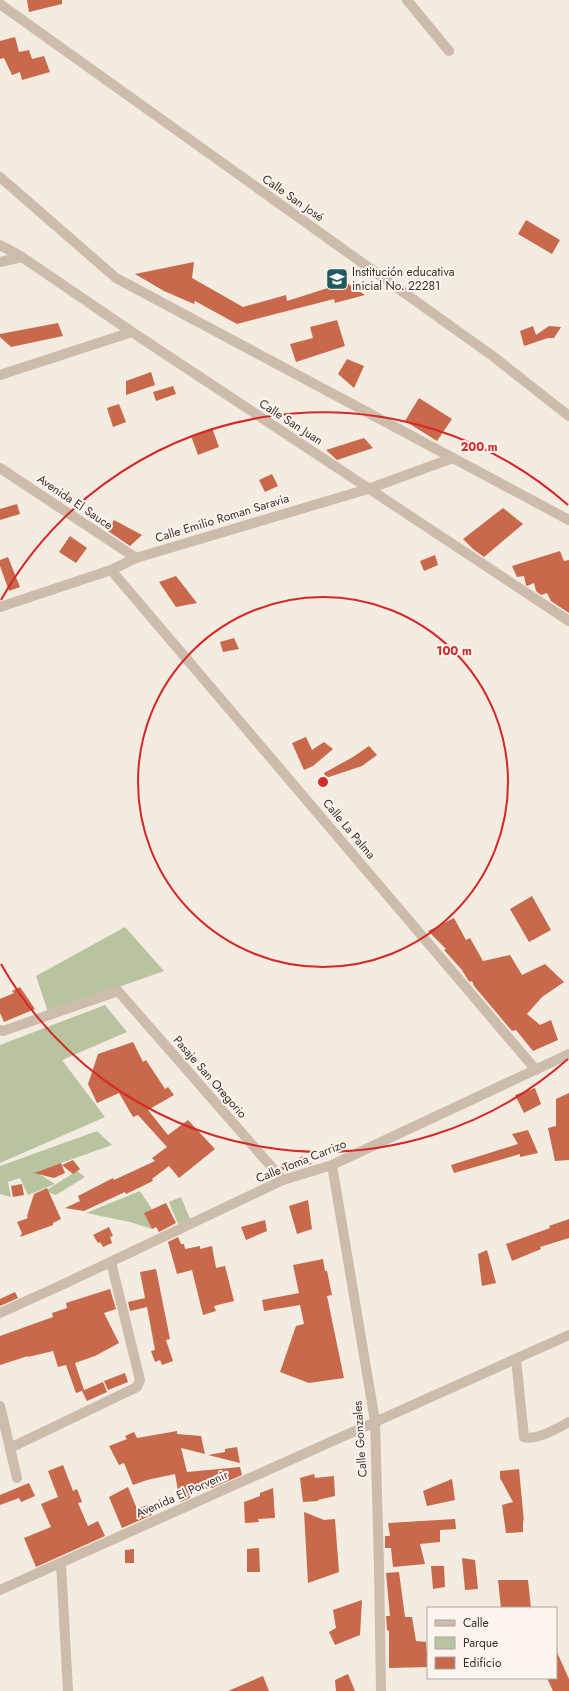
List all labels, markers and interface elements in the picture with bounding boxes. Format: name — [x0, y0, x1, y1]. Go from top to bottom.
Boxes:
street label: Calle San José — [258, 170, 328, 226]
place label: Institución educativa inicial No. 22281 — [352, 263, 455, 295]
school or university icon: Institución educativa inicial No. 22281 — [324, 266, 350, 292]
street label: Calle San Juan — [256, 395, 326, 449]
text: 200 m — [460, 438, 498, 456]
street label: Avenida El Sauce — [34, 470, 116, 534]
street label: Calle Emilio Roman Saravia — [153, 489, 291, 547]
text: 100 m — [436, 642, 472, 660]
centre of rings — [316, 775, 330, 789]
street label: Calle La Palma — [318, 795, 380, 863]
street label: Pasaje San Oregorio — [169, 1032, 251, 1123]
street label: Calle Toma Carrizo — [253, 1134, 349, 1187]
street label: Calle Gonzales — [348, 1400, 372, 1478]
street label: Avenida El Porvenir — [133, 1465, 232, 1522]
legend — [427, 1607, 557, 1679]
text: Calle — [463, 1614, 489, 1632]
text: Parque — [463, 1634, 498, 1652]
text: Edificio — [463, 1654, 502, 1672]

